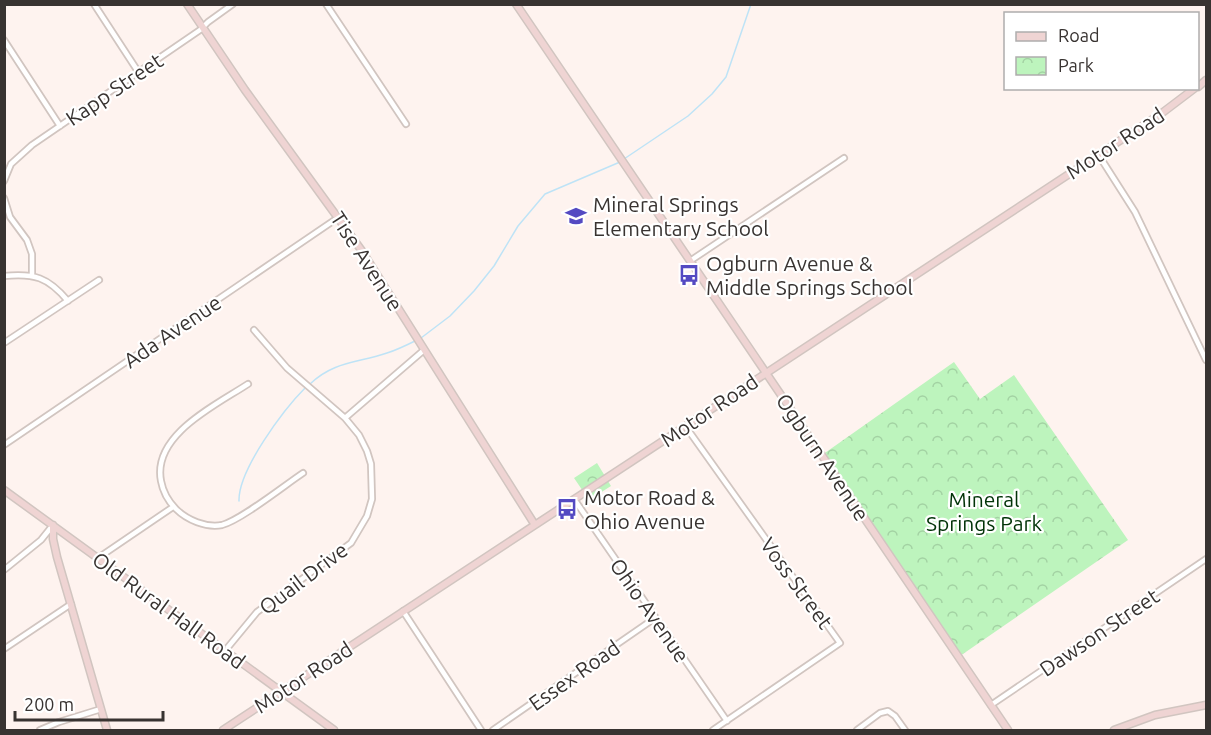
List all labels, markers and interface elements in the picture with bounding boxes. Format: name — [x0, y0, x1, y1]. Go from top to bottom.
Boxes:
legend — [1004, 12, 1199, 90]
text: Road — [1058, 25, 1100, 45]
street label: Kapp Street — [61, 48, 167, 130]
text: Park — [1058, 55, 1094, 75]
street label: Motor Road — [1061, 102, 1169, 184]
place label: Mineral Springs Elementary School — [593, 192, 769, 240]
school or university icon: Mineral Springs Elementary School — [564, 204, 588, 228]
street label: Tise Avenue — [326, 207, 408, 315]
place label: Ogburn Avenue & Middle Springs School — [706, 251, 913, 299]
bus stop icon: Ogburn Avenue & Middle Springs School — [677, 263, 701, 287]
street label: Ada Avenue — [119, 290, 225, 372]
street label: Motor Road — [656, 369, 762, 451]
street label: Ogburn Avenue — [772, 389, 874, 525]
place label: Motor Road & Ohio Avenue — [584, 485, 715, 533]
park label: Mineral Springs Park — [926, 487, 1042, 535]
bus stop icon: Motor Road & Ohio Avenue — [555, 497, 579, 521]
street label: Voss Street — [756, 533, 838, 633]
street label: Quail Drive — [254, 537, 352, 619]
street label: Old Rural Hall Road — [88, 547, 250, 673]
street label: Ohio Avenue — [605, 553, 695, 667]
street label: Dawson Street — [1035, 583, 1163, 681]
street label: Essex Road — [524, 635, 624, 715]
street label: Motor Road — [249, 636, 357, 718]
scale bar — [15, 684, 164, 722]
text: 200 m — [24, 694, 74, 714]

